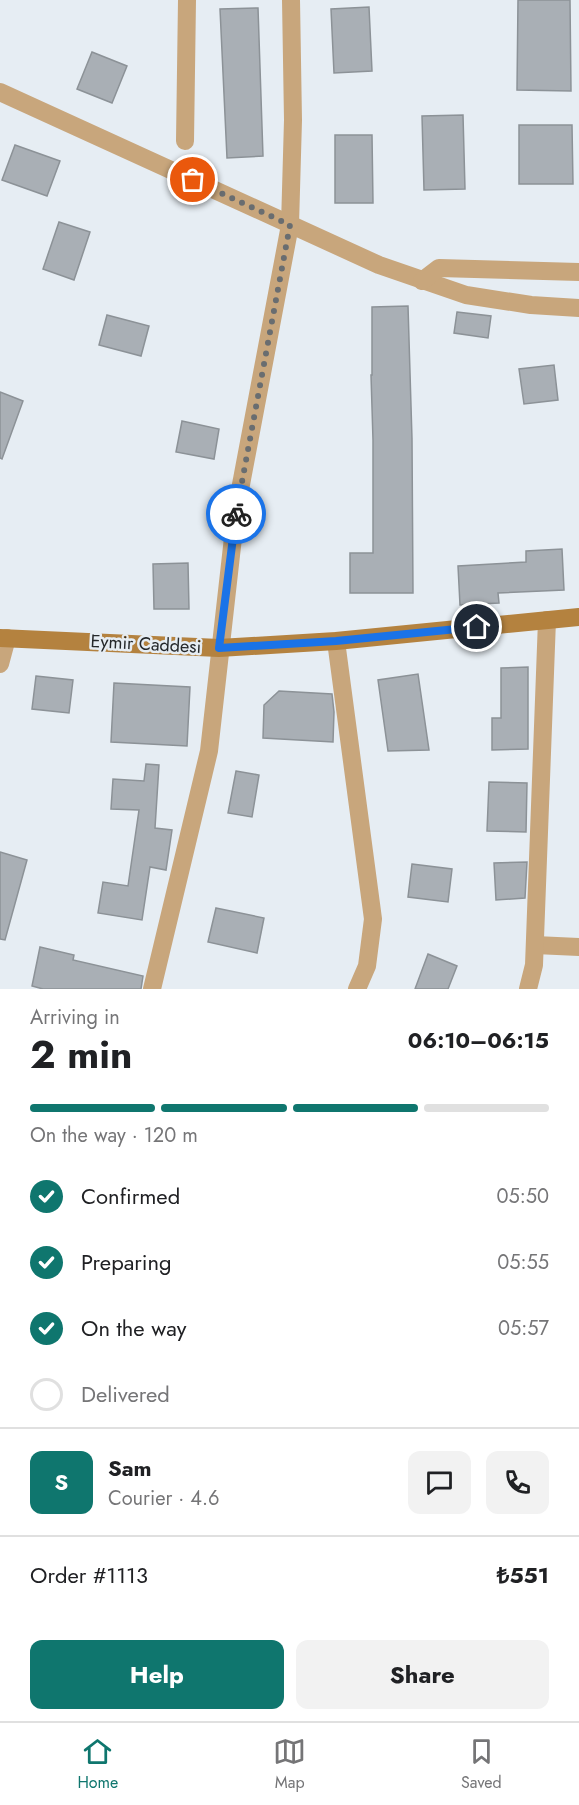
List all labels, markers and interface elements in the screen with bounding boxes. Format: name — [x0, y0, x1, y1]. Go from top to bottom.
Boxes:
pin — [167, 154, 218, 205]
icon: bag — [176, 163, 209, 196]
courier — [206, 484, 266, 544]
icon: bike — [220, 498, 253, 531]
pin — [451, 601, 502, 652]
icon: home — [460, 610, 493, 643]
street label: Eymir Caddesi — [90, 628, 202, 660]
text: Arriving in — [30, 1003, 120, 1032]
text: 06:10–06:15 — [408, 1024, 549, 1056]
text: 2 min — [30, 1026, 132, 1083]
text: On the way · 120 m — [30, 1121, 198, 1150]
icon: check — [30, 1180, 63, 1213]
text: Confirmed — [81, 1180, 180, 1212]
text: 05:50 — [496, 1182, 549, 1211]
icon: check — [30, 1246, 63, 1279]
text: Preparing — [81, 1246, 172, 1278]
text: 05:55 — [497, 1248, 549, 1277]
icon: check — [30, 1312, 63, 1345]
text: On the way — [81, 1312, 186, 1344]
text: 05:57 — [498, 1314, 549, 1343]
text: Delivered — [81, 1378, 170, 1410]
button: chat — [408, 1451, 471, 1514]
button: phone — [486, 1451, 549, 1514]
text: Sam — [108, 1452, 152, 1484]
text: S — [55, 1466, 68, 1498]
text: Courier · 4.6 — [108, 1484, 220, 1513]
text: Order #1113 — [30, 1559, 148, 1591]
text: ₺551 — [497, 1559, 549, 1591]
button: Help — [30, 1640, 284, 1709]
button: Share — [296, 1640, 549, 1709]
tab: Home — [77, 1735, 118, 1794]
tab: Map — [273, 1735, 306, 1794]
tab: Saved — [461, 1735, 502, 1794]

